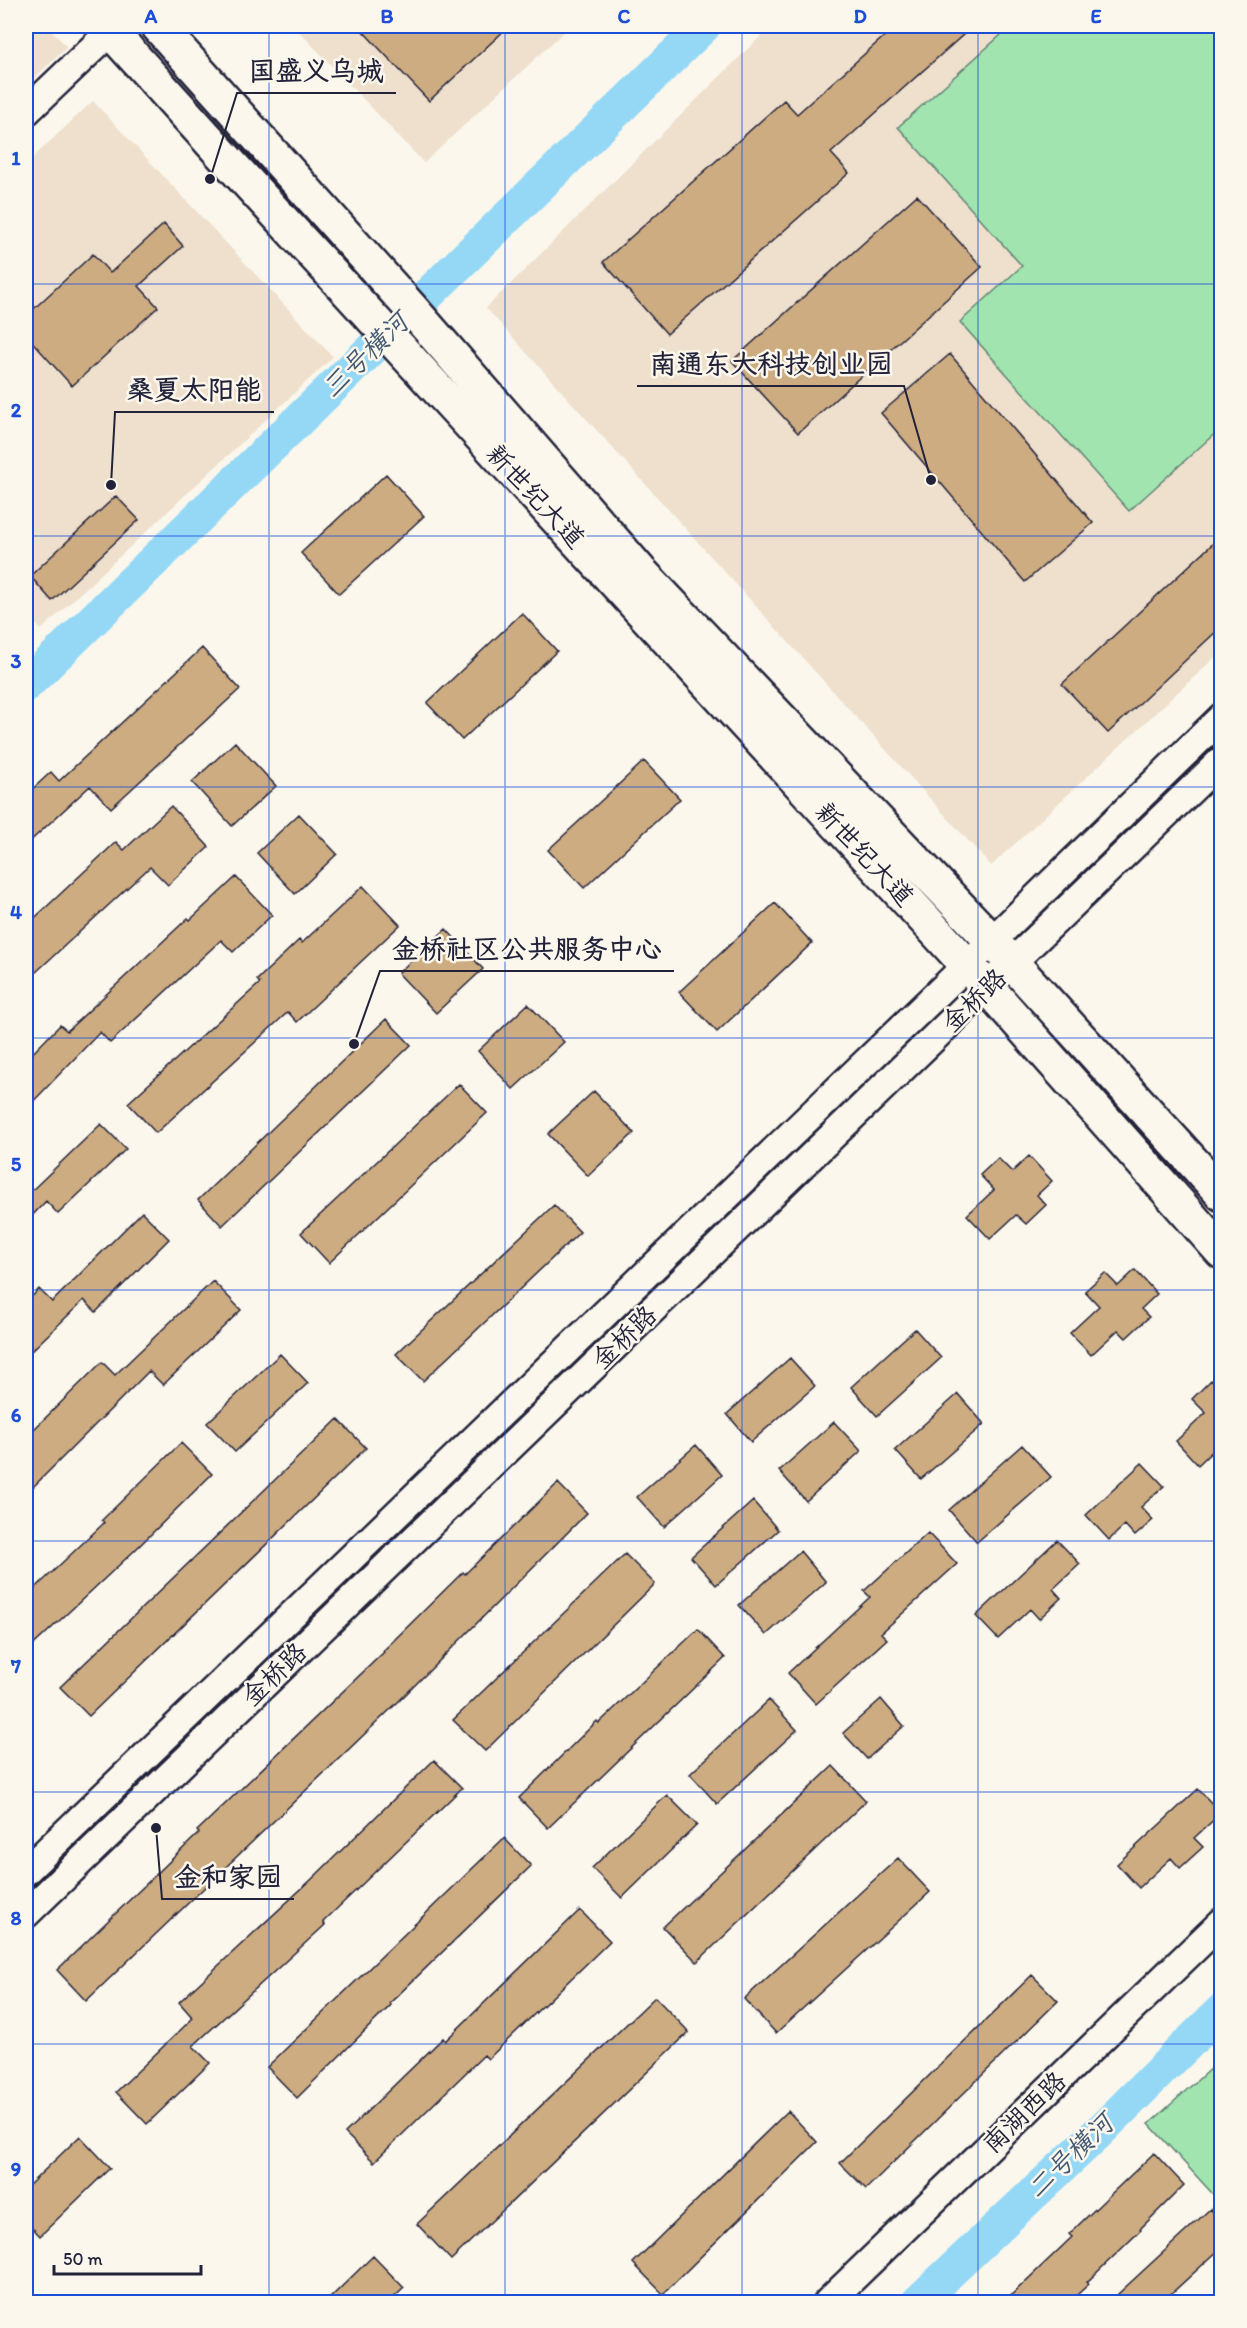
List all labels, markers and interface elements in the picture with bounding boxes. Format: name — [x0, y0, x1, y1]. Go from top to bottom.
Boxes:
text: A — [144, 4, 158, 28]
text: B — [381, 4, 394, 28]
text: C — [618, 4, 631, 28]
text: D — [853, 4, 867, 28]
text: E — [1090, 4, 1102, 28]
callout: 国盛义乌城 — [237, 48, 396, 93]
text: 国盛义乌城 — [249, 54, 384, 87]
text: 1 — [11, 146, 21, 170]
water label: 三号横河 — [314, 302, 418, 404]
callout: 南通东大科技创业园 — [637, 341, 904, 386]
text: 南通东大科技创业园 — [650, 347, 893, 380]
callout: 桑夏太阳能 — [115, 367, 274, 412]
text: 桑夏太阳能 — [127, 373, 262, 406]
text: 2 — [11, 398, 22, 422]
street label: 新世纪大道 — [480, 438, 592, 554]
text: 3 — [11, 649, 22, 673]
street label: 新世纪大道 — [809, 796, 921, 912]
text: 4 — [10, 900, 22, 924]
callout: 金桥社区公共服务中心 — [380, 926, 674, 971]
text: 金桥社区公共服务中心 — [392, 932, 662, 965]
street label: 金桥路 — [935, 961, 1013, 1039]
text: 5 — [11, 1152, 22, 1176]
street label: 金桥路 — [585, 1298, 663, 1376]
text: 6 — [11, 1403, 22, 1427]
street label: 金桥路 — [235, 1635, 313, 1713]
text: 7 — [10, 1654, 21, 1678]
callout: 金和家园 — [162, 1854, 294, 1899]
text: 金和家园 — [174, 1860, 282, 1893]
text: 8 — [11, 1906, 22, 1930]
street label: 南湖西路 — [975, 2064, 1073, 2160]
water label: 二号横河 — [1019, 2103, 1123, 2205]
text: 9 — [11, 2157, 21, 2181]
scale bar — [54, 2238, 201, 2276]
text: 50 m — [63, 2248, 103, 2270]

